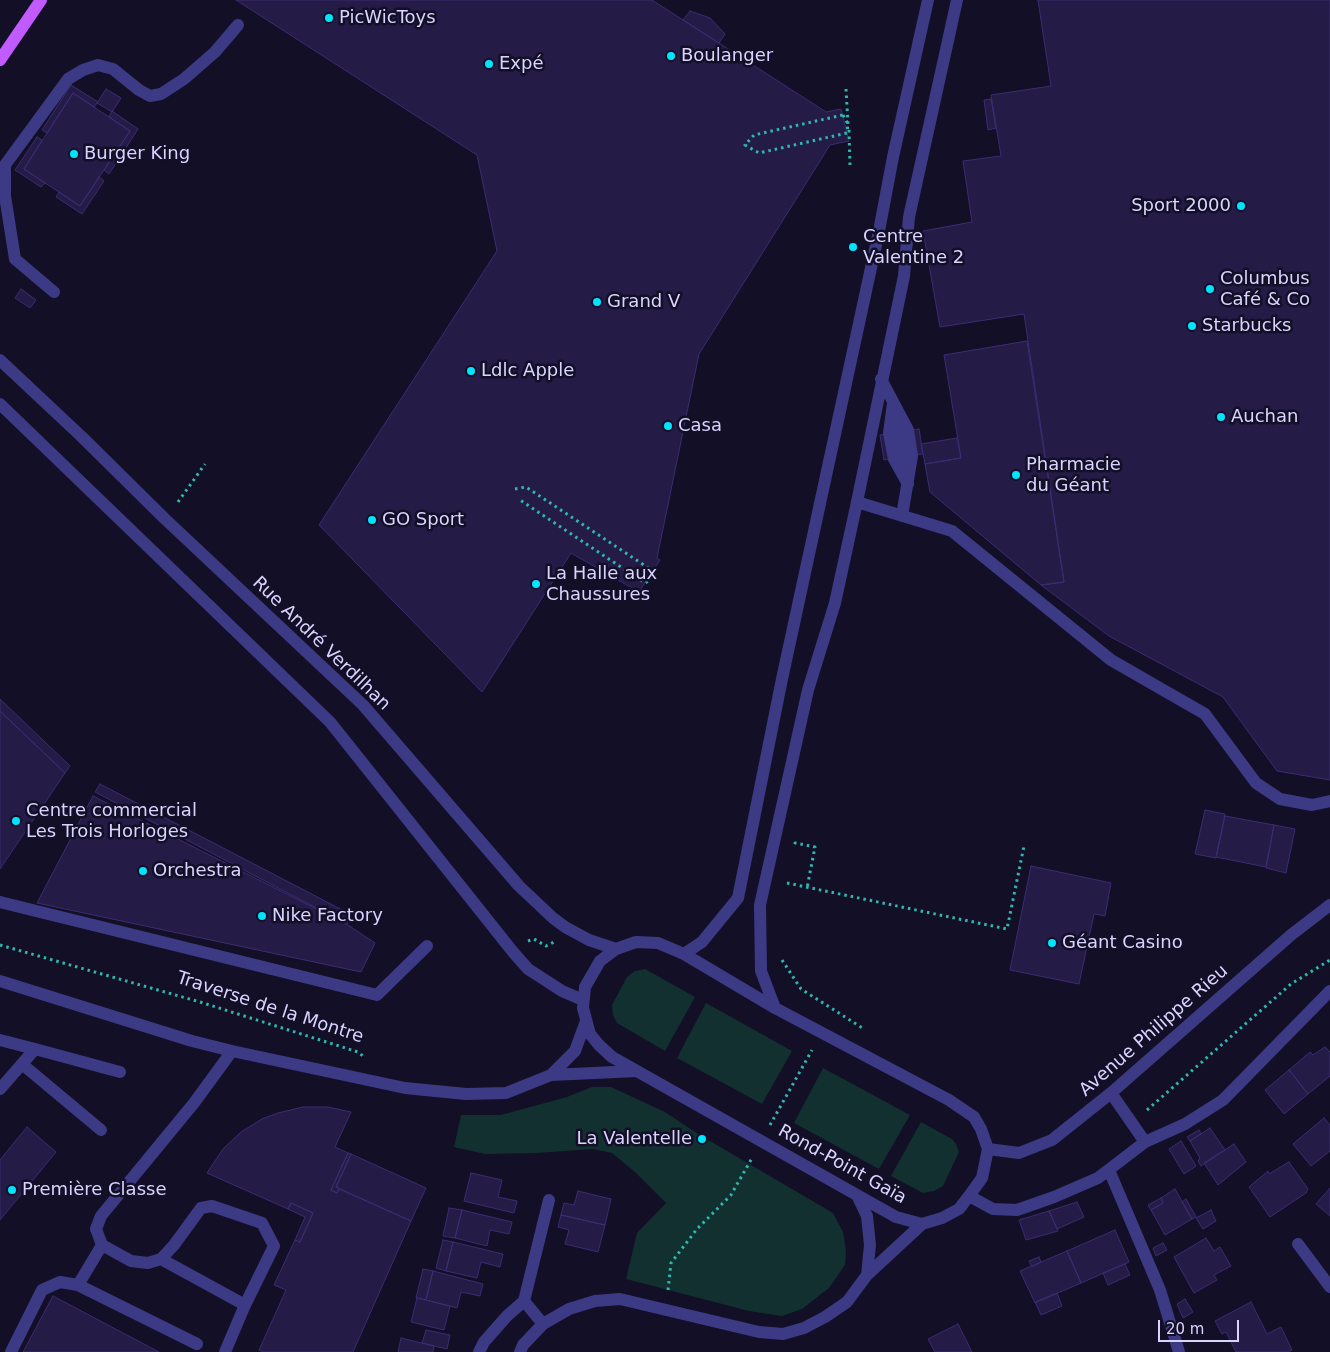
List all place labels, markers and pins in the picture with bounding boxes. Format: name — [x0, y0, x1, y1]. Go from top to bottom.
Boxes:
place label: PicWicToys — [339, 7, 436, 29]
marker: PicWicToys — [323, 12, 335, 24]
place label: Boulanger — [681, 45, 773, 67]
marker: Boulanger — [665, 50, 677, 62]
place label: Expé — [499, 53, 544, 75]
marker: Expé — [483, 58, 495, 70]
place label: Burger King — [84, 143, 190, 165]
marker: Burger King — [68, 148, 80, 160]
place label: Sport 2000 — [1131, 195, 1231, 217]
marker: Sport 2000 — [1235, 200, 1247, 212]
place label: Centre Valentine 2 — [863, 226, 964, 268]
marker: Centre Valentine 2 — [847, 241, 859, 253]
place label: Columbus Café & Co — [1220, 268, 1310, 310]
marker: Columbus Café & Co — [1204, 283, 1216, 295]
place label: Grand V — [607, 291, 680, 313]
marker: Grand V — [591, 296, 603, 308]
place label: Starbucks — [1202, 315, 1291, 337]
marker: Starbucks — [1186, 320, 1198, 332]
place label: Ldlc Apple — [481, 360, 574, 382]
marker: Ldlc Apple — [465, 365, 477, 377]
place label: Auchan — [1231, 406, 1298, 428]
marker: Auchan — [1215, 411, 1227, 423]
place label: Casa — [678, 415, 722, 437]
marker: Casa — [662, 420, 674, 432]
place label: Pharmacie du Géant — [1026, 454, 1121, 496]
marker: Pharmacie du Géant — [1010, 469, 1022, 481]
place label: GO Sport — [382, 509, 464, 531]
marker: GO Sport — [366, 514, 378, 526]
place label: La Halle aux Chaussures — [546, 563, 657, 606]
marker: La Halle aux Chaussures — [530, 578, 542, 590]
place label: Centre commercial Les Trois Horloges — [26, 800, 197, 842]
marker: Centre commercial Les Trois Horloges — [10, 815, 22, 827]
place label: Orchestra — [153, 860, 241, 882]
marker: Orchestra — [137, 865, 149, 877]
place label: Nike Factory — [272, 905, 383, 927]
marker: Nike Factory — [256, 910, 268, 922]
place label: Géant Casino — [1062, 932, 1183, 954]
marker: Géant Casino — [1046, 937, 1058, 949]
place label: La Valentelle — [577, 1128, 692, 1150]
marker: La Valentelle — [696, 1133, 708, 1145]
place label: Première Classe — [22, 1179, 166, 1201]
marker: Première Classe — [6, 1184, 18, 1196]

